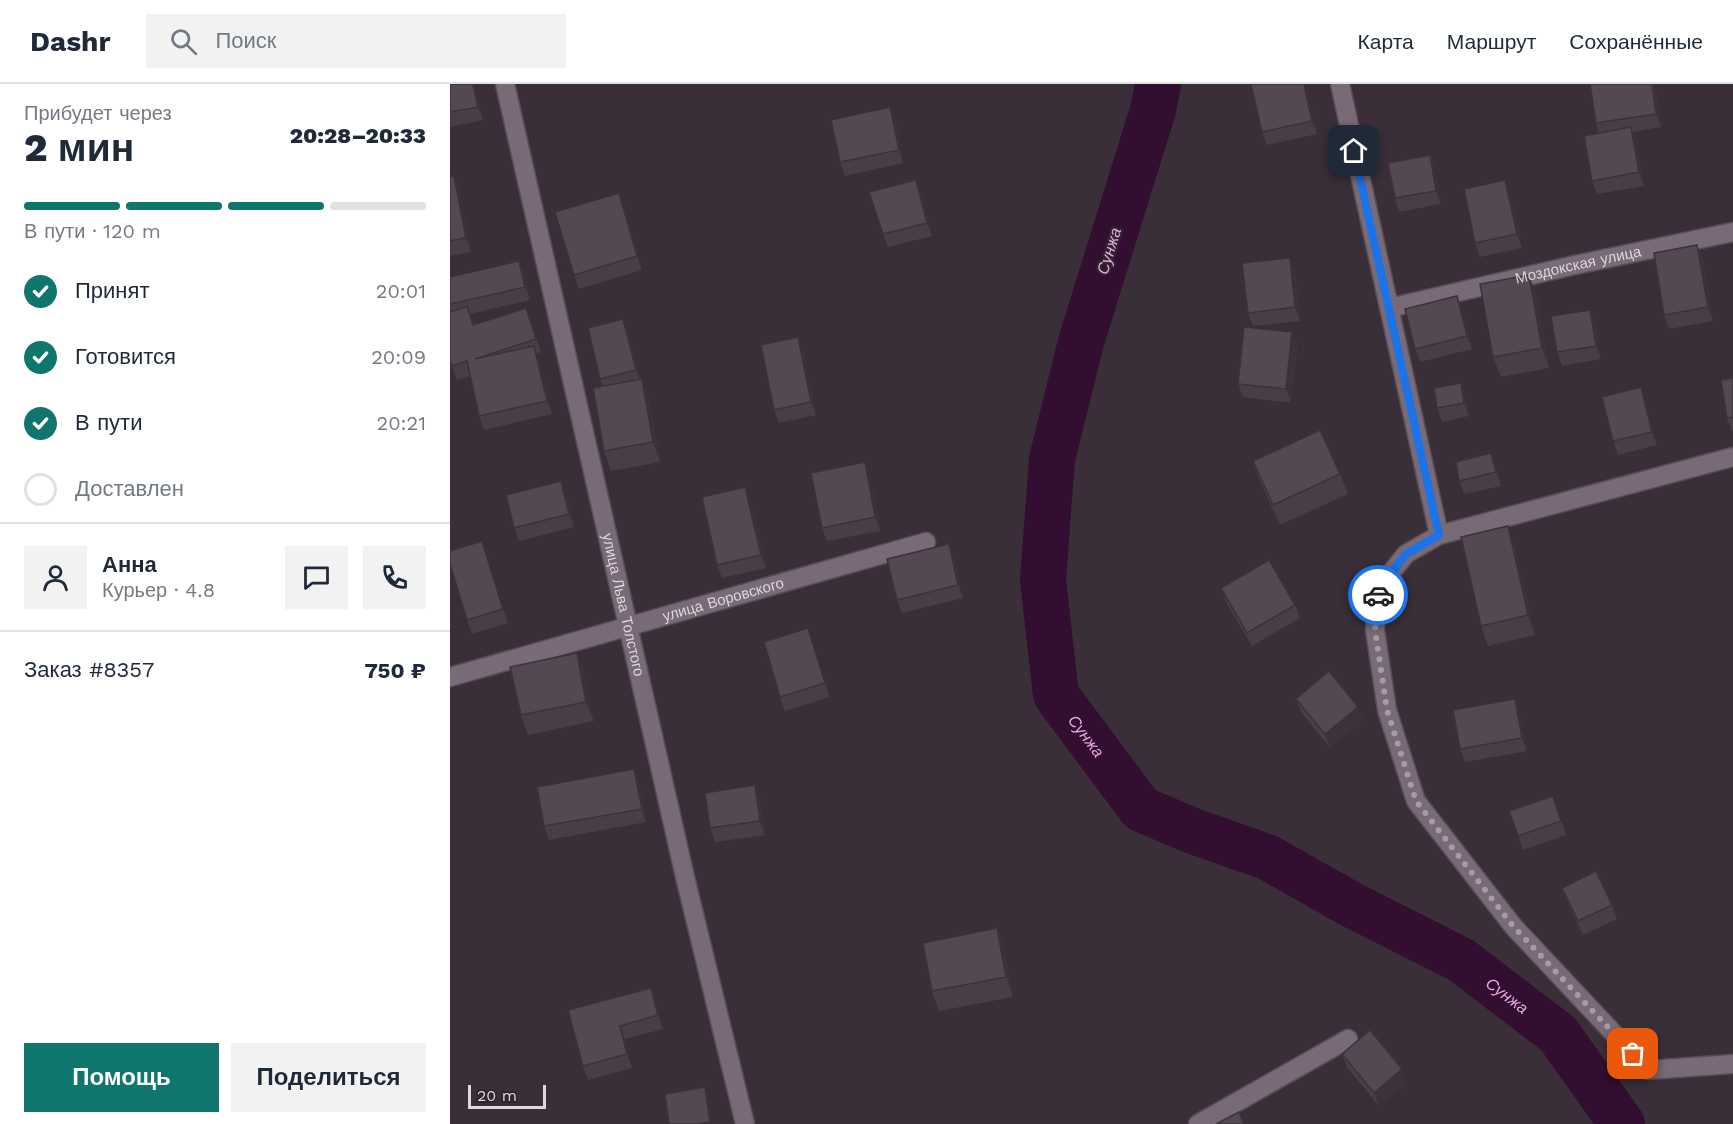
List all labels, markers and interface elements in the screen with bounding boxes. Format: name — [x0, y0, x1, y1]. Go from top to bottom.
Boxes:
search box — [146, 14, 566, 68]
text: Dashr — [30, 25, 110, 58]
icon: search — [167, 25, 200, 58]
text: Поиск — [215, 28, 276, 53]
text: Карта — [1358, 29, 1414, 54]
text: Маршрут — [1447, 29, 1536, 54]
text: Сохранённые — [1569, 29, 1703, 54]
text: Прибудет через — [24, 101, 172, 125]
text: 20:28–20:33 — [290, 123, 426, 148]
text: 2 мин — [24, 125, 134, 170]
pin — [1328, 125, 1379, 176]
icon: home — [1337, 134, 1370, 167]
text: В пути · 120 m — [24, 219, 161, 243]
water label: Сунжа — [1093, 225, 1125, 277]
street label: Моздокская улица — [1513, 242, 1643, 288]
icon: check — [24, 275, 57, 308]
text: Принят — [75, 278, 149, 303]
text: 20:01 — [376, 279, 426, 303]
icon: check — [24, 341, 57, 374]
text: Готовится — [75, 344, 176, 369]
text: 20:09 — [371, 345, 426, 369]
icon: check — [24, 407, 57, 440]
text: В пути — [75, 410, 142, 435]
text: 20:21 — [377, 411, 426, 435]
text: Доставлен — [75, 476, 184, 501]
street label: улица Льва Толстого — [598, 531, 648, 678]
button: person — [24, 546, 87, 609]
button: chat — [285, 546, 348, 609]
button: phone — [363, 546, 426, 609]
text: Анна — [102, 552, 157, 577]
courier — [1348, 565, 1408, 625]
street label: улица Воровского — [660, 574, 786, 625]
text: Курьер · 4.8 — [102, 578, 215, 602]
icon: car — [1362, 579, 1395, 612]
text: Заказ #8357 — [24, 657, 154, 682]
text: 750 ₽ — [364, 658, 426, 683]
water label: Сунжа — [1064, 711, 1109, 761]
water label: Сунжа — [1482, 973, 1532, 1017]
pin — [1607, 1028, 1658, 1079]
icon: bag — [1616, 1037, 1649, 1070]
button: Помощь — [24, 1043, 219, 1112]
button: Поделиться — [231, 1043, 426, 1112]
scale bar — [468, 1082, 546, 1110]
text: 20 m — [477, 1086, 517, 1105]

